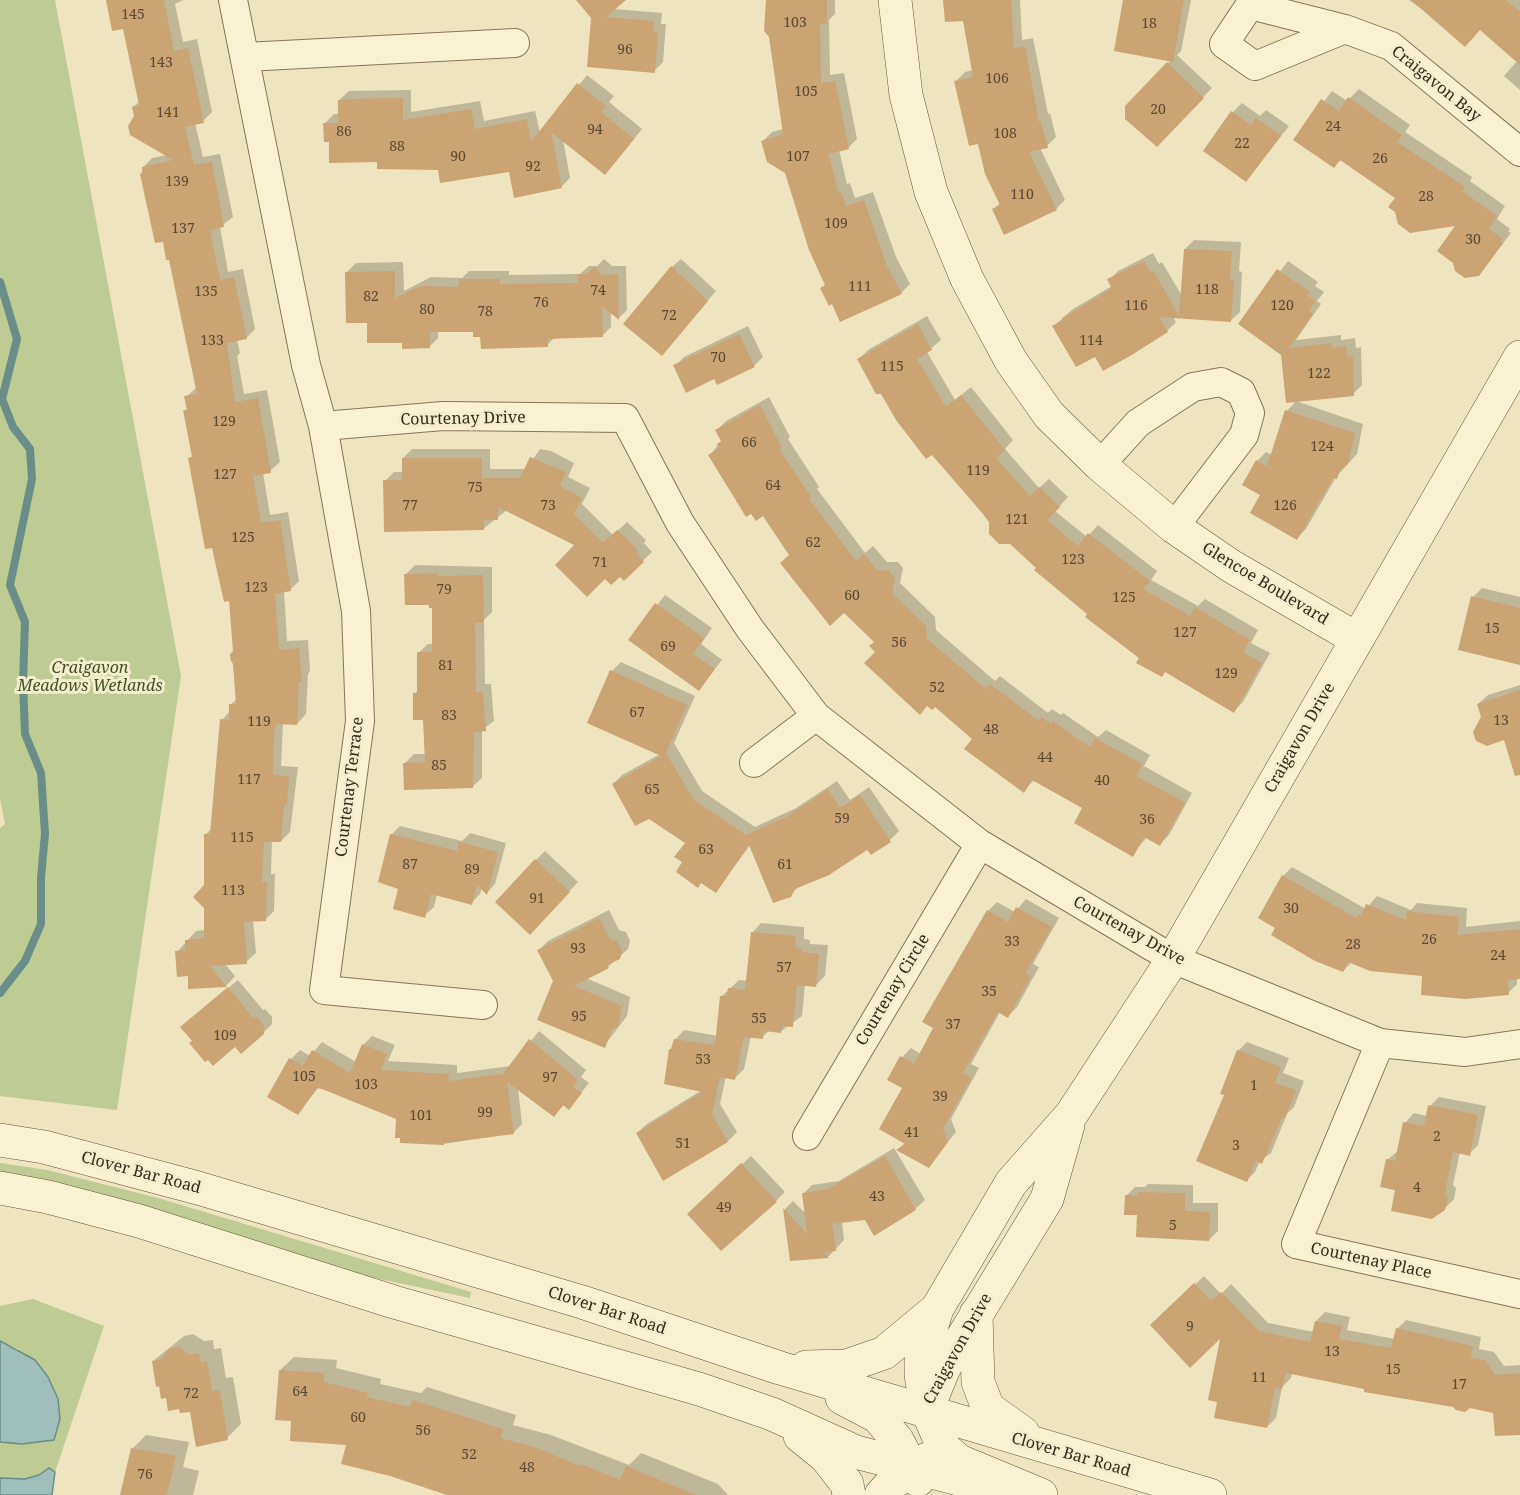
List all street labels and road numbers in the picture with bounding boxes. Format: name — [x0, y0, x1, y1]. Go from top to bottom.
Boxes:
street label: Craigavon Bay — [1387, 42, 1485, 126]
street label: Courtenay Drive — [400, 408, 526, 430]
street label: Glencoe Boulevard — [1198, 539, 1332, 629]
street label: Craigavon Drive — [1261, 680, 1339, 796]
street label: Courtenay Terrace — [332, 716, 368, 858]
street label: Courtenay Drive — [1070, 892, 1188, 970]
street label: Courtenay Circle — [852, 931, 934, 1049]
street label: Clover Bar Road — [79, 1148, 203, 1198]
street label: Courtenay Place — [1309, 1239, 1433, 1283]
street label: Clover Bar Road — [545, 1283, 669, 1339]
street label: Craigavon Drive — [920, 1290, 996, 1408]
street label: Clover Bar Road — [1009, 1429, 1133, 1481]

